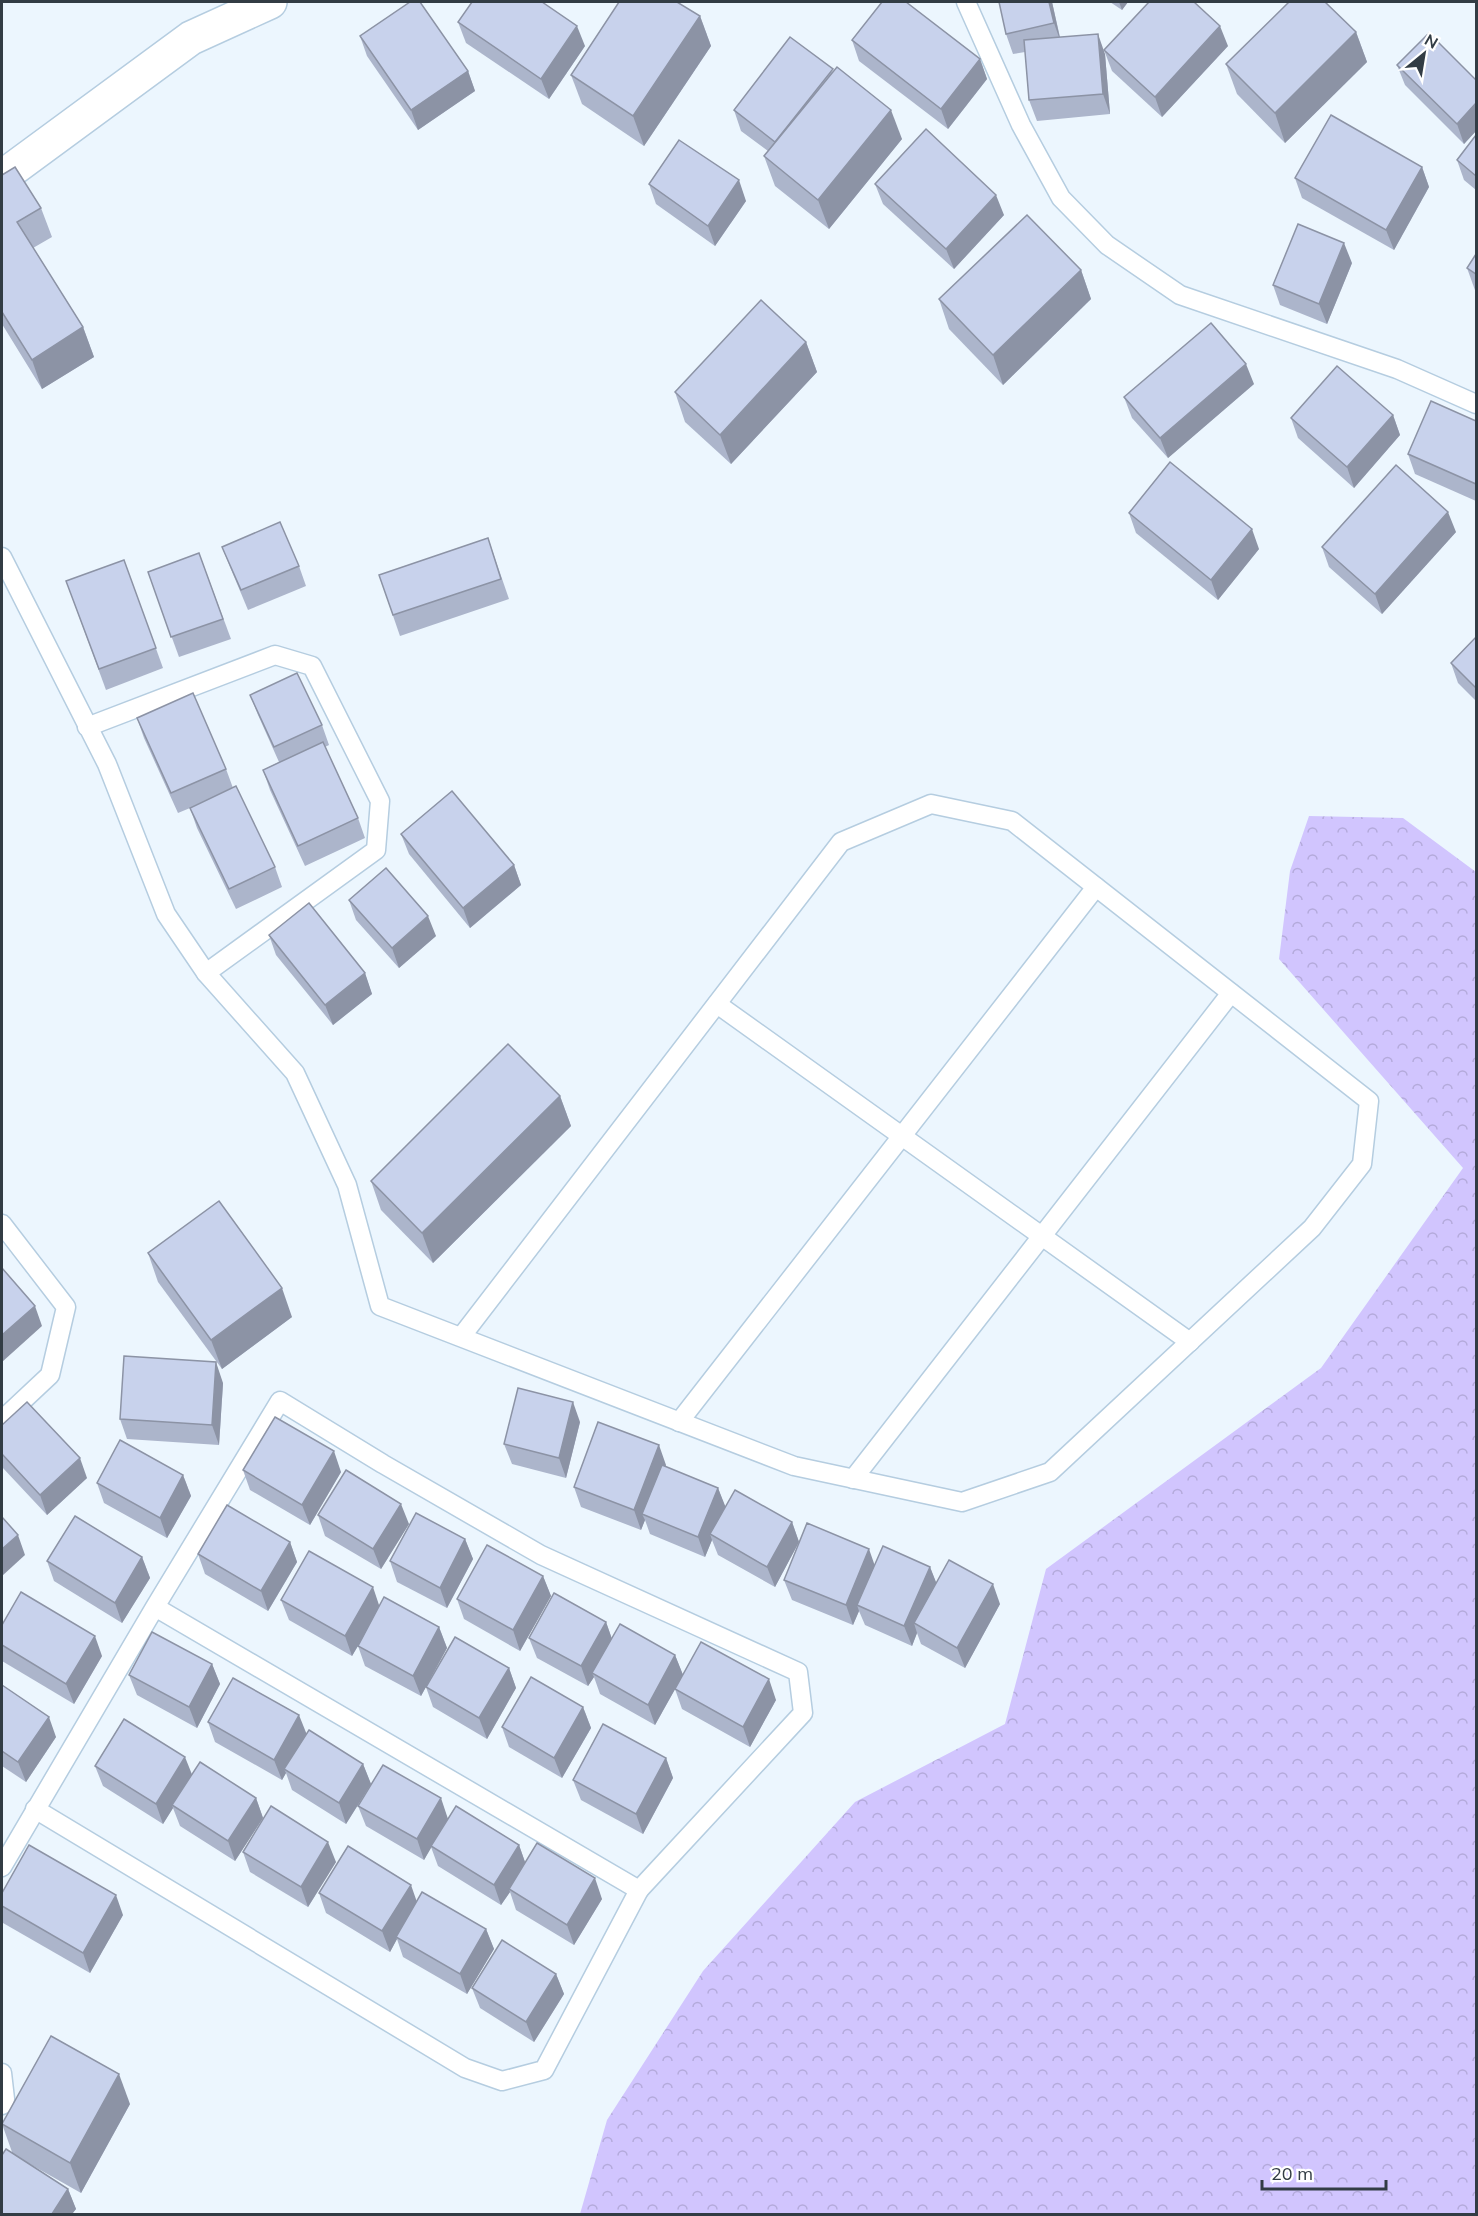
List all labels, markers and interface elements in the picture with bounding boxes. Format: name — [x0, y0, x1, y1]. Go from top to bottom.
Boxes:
north arrow — [1394, 24, 1454, 84]
text: N — [1421, 29, 1442, 53]
scale bar — [1262, 2153, 1386, 2191]
text: 20 m — [1271, 2162, 1313, 2185]

